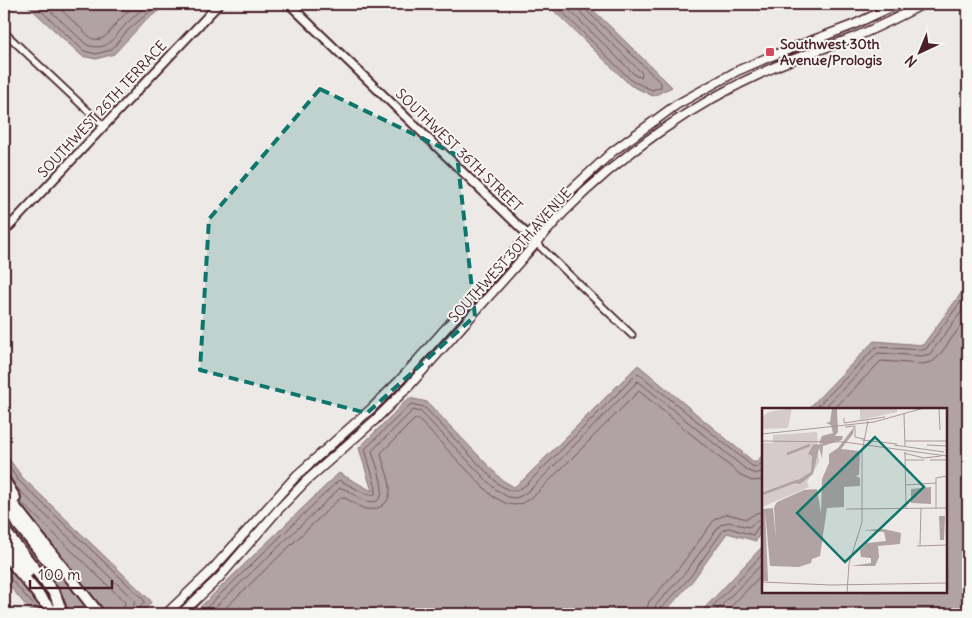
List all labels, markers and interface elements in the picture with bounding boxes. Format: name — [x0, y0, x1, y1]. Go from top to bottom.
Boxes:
north arrow — [894, 28, 944, 78]
place label: Southwest 30th Avenue/Prologis — [780, 35, 883, 69]
street label: SOUTHWEST 26TH TERRACE — [34, 37, 170, 181]
marker: Southwest 30th Avenue/Prologis — [764, 46, 776, 58]
text: N — [901, 52, 921, 71]
street label: SOUTHWEST 36TH STREET — [392, 85, 526, 215]
street label: SOUTHWEST 30TH AVENUE — [445, 184, 575, 326]
inset map — [762, 408, 947, 593]
scale bar — [30, 558, 112, 590]
text: 100 m — [38, 565, 80, 584]

